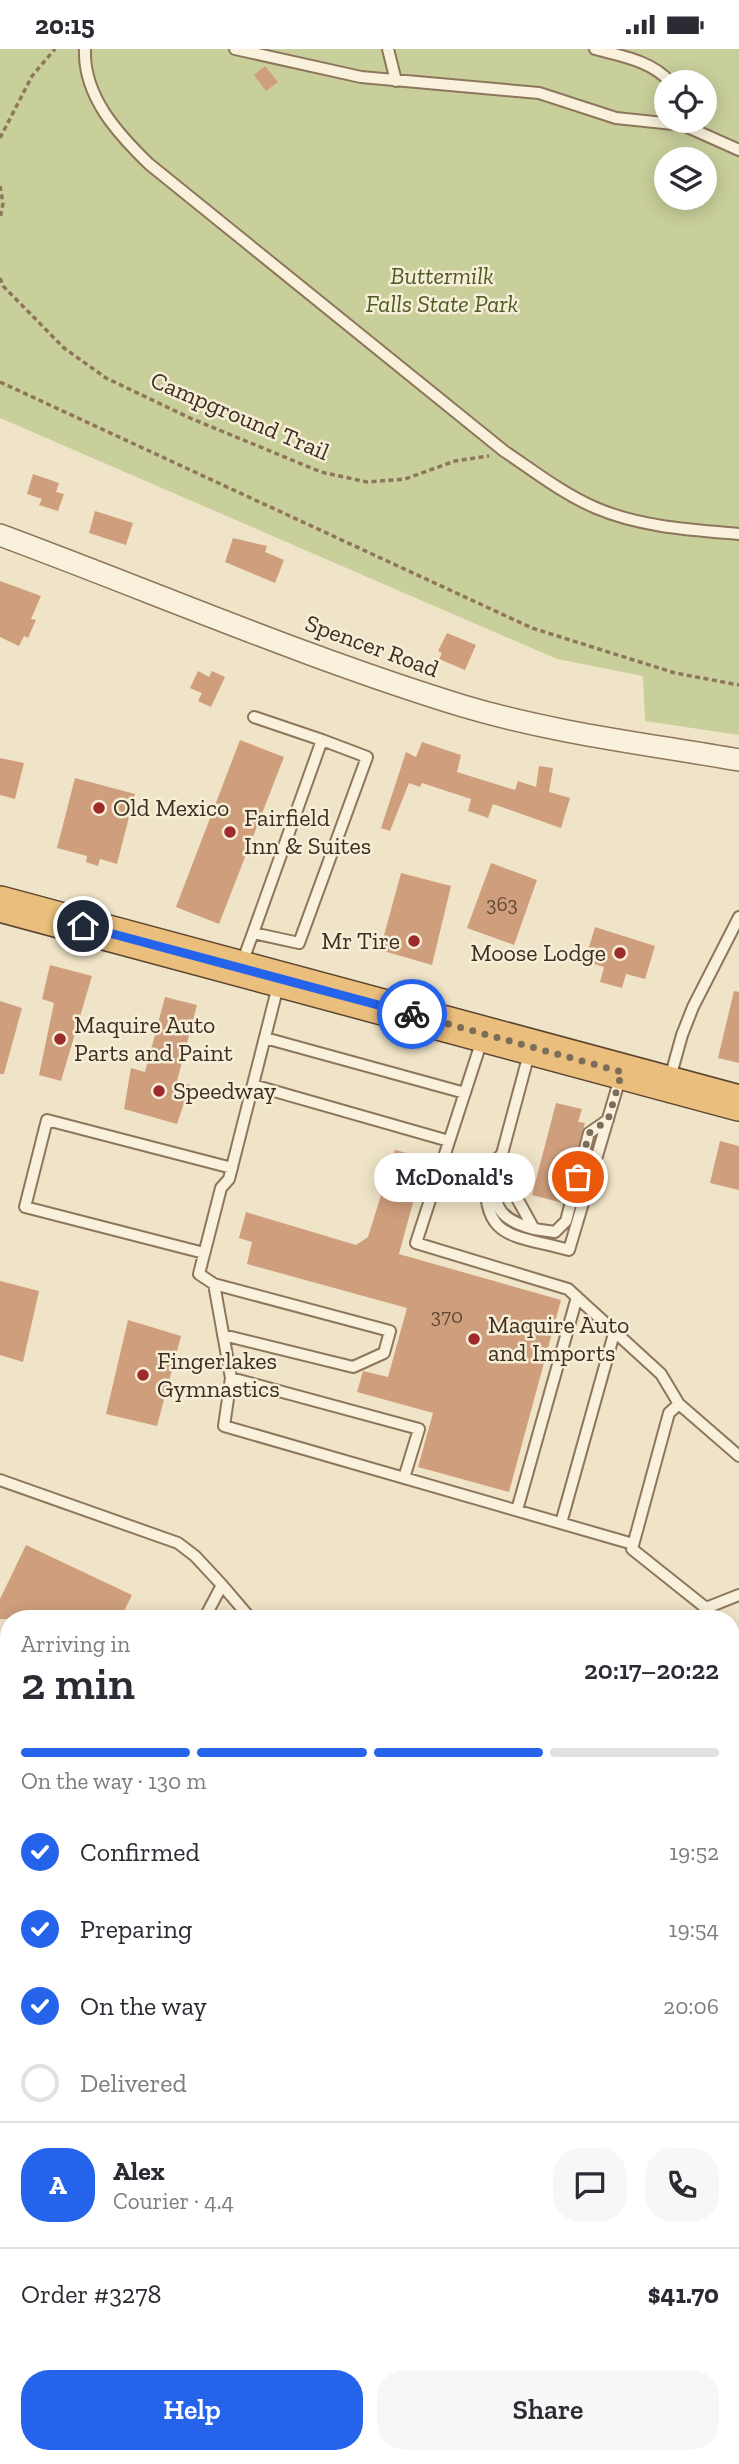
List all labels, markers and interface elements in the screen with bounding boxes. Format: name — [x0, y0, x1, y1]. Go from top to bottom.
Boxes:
text: 20:15 — [35, 9, 94, 41]
map controls — [654, 70, 717, 210]
button: locate — [654, 70, 717, 133]
button: layers — [654, 147, 717, 210]
park label: Buttermilk Falls State Park — [366, 261, 519, 318]
street label: Campground Trail — [146, 365, 334, 466]
street label: Spencer Road — [301, 608, 443, 683]
place label: Old Mexico — [113, 793, 229, 822]
marker: Old Mexico — [91, 800, 107, 816]
place label: Fairfield Inn & Suites — [244, 803, 371, 860]
marker: Fairfield Inn & Suites — [222, 824, 238, 840]
house number: 363 — [486, 891, 518, 916]
pin — [53, 896, 113, 956]
icon: home — [64, 907, 102, 945]
place label: Mr Tire — [321, 926, 400, 955]
marker: Mr Tire — [406, 933, 422, 949]
place label: Moose Lodge — [471, 938, 606, 967]
marker: Moose Lodge — [612, 945, 628, 961]
courier — [377, 979, 447, 1049]
icon: bike — [393, 995, 431, 1033]
place label: Maquire Auto Parts and Paint — [74, 1010, 233, 1067]
marker: Maquire Auto Parts and Paint — [52, 1031, 68, 1047]
place label: Speedway — [173, 1076, 277, 1105]
marker: Speedway — [151, 1083, 167, 1099]
pin — [548, 1147, 608, 1207]
callout: McDonald's — [375, 1153, 536, 1201]
icon: bag — [559, 1158, 597, 1196]
text: McDonald's — [396, 1163, 513, 1191]
house number: 370 — [431, 1303, 463, 1328]
place label: Maquire Auto and Imports — [488, 1310, 629, 1367]
marker: Maquire Auto and Imports — [466, 1331, 482, 1347]
place label: Fingerlakes Gymnastics — [157, 1346, 280, 1403]
marker: Fingerlakes Gymnastics — [135, 1367, 151, 1383]
text: Arriving in — [21, 1630, 130, 1658]
text: 20:17–20:22 — [584, 1654, 719, 1686]
text: 2 min — [21, 1656, 135, 1711]
text: On the way · 130 m — [21, 1767, 206, 1795]
icon: check — [21, 1833, 59, 1871]
text: Confirmed — [80, 1836, 200, 1868]
text: 19:52 — [669, 1838, 719, 1866]
icon: check — [21, 1910, 59, 1948]
text: Preparing — [80, 1913, 192, 1945]
text: 19:54 — [669, 1915, 719, 1943]
icon: check — [21, 1987, 59, 2025]
text: On the way — [80, 1990, 207, 2022]
text: 20:06 — [663, 1992, 719, 2020]
text: Delivered — [80, 2067, 187, 2099]
button: chat — [553, 2148, 627, 2222]
button: phone — [645, 2148, 719, 2222]
text: Alex — [113, 2155, 165, 2187]
text: A — [49, 2169, 67, 2201]
text: Courier · 4.4 — [113, 2187, 234, 2215]
text: Order #3278 — [21, 2278, 161, 2310]
text: $41.70 — [648, 2278, 719, 2310]
button: Help — [21, 2370, 363, 2450]
button: Share — [377, 2370, 719, 2450]

